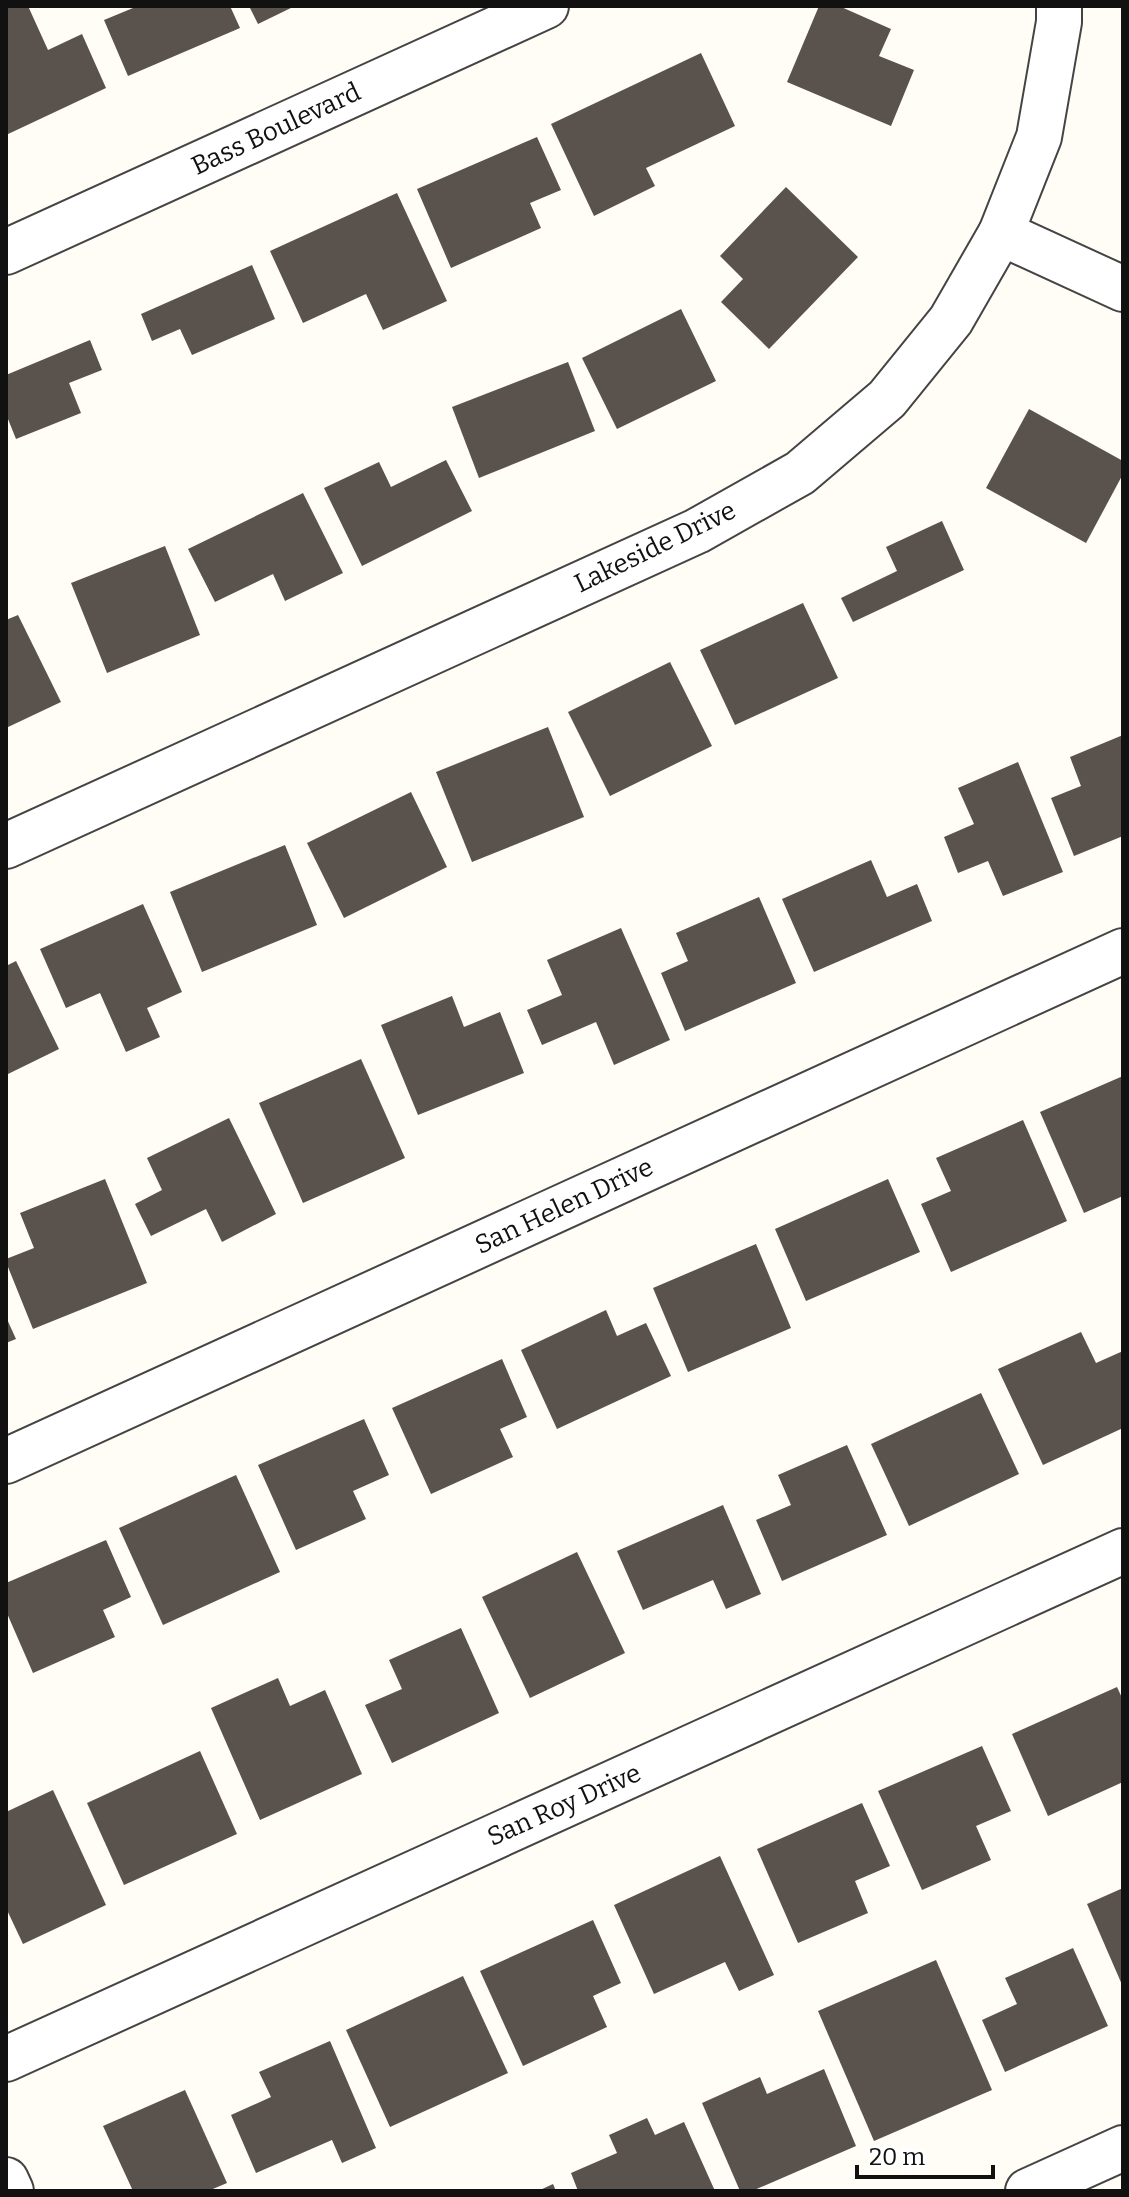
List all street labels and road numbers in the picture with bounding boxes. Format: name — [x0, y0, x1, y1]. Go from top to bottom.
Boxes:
street label: Bass Boulevard — [187, 76, 365, 182]
street label: Lakeside Drive — [569, 495, 741, 599]
street label: San Helen Drive — [470, 1151, 658, 1261]
street label: San Roy Drive — [482, 1757, 646, 1853]

